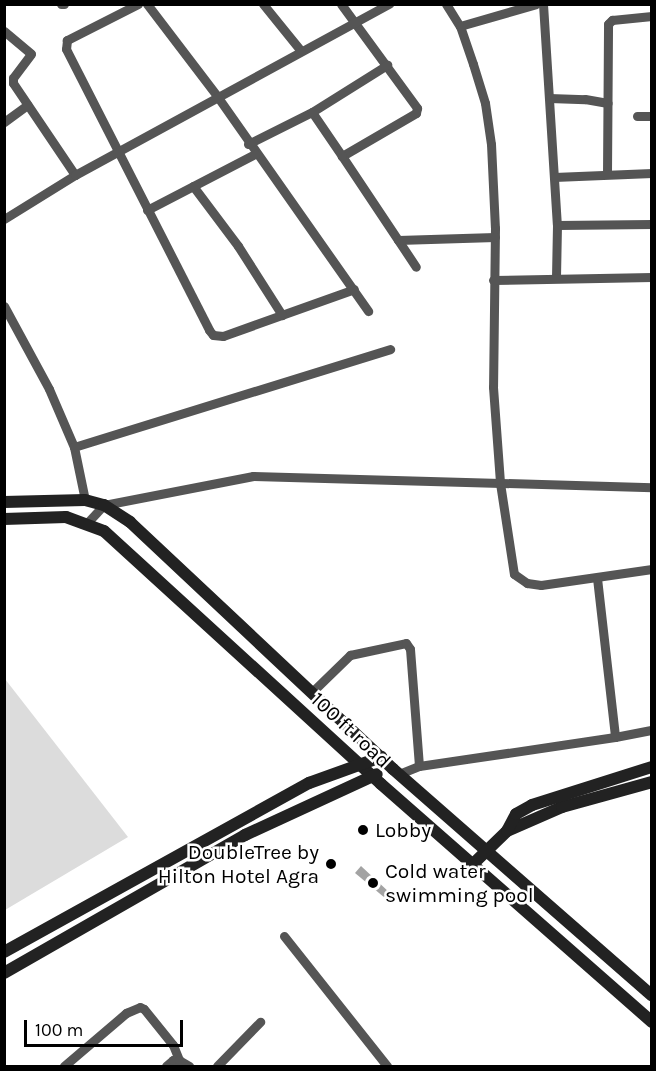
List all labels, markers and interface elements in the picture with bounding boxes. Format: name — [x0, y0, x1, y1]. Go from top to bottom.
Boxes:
street label: 100 ft road — [306, 687, 396, 773]
place label: Lobby — [375, 817, 431, 843]
marker: Lobby — [356, 823, 370, 837]
place label: DoubleTree by Hilton Hotel Agra — [158, 839, 319, 889]
marker: DoubleTree by Hilton Hotel Agra — [324, 857, 338, 871]
place label: Cold water swimming pool — [385, 858, 534, 908]
marker: Cold water swimming pool — [366, 876, 380, 890]
scale bar — [27, 1008, 186, 1046]
text: 100 m — [35, 1019, 83, 1041]

